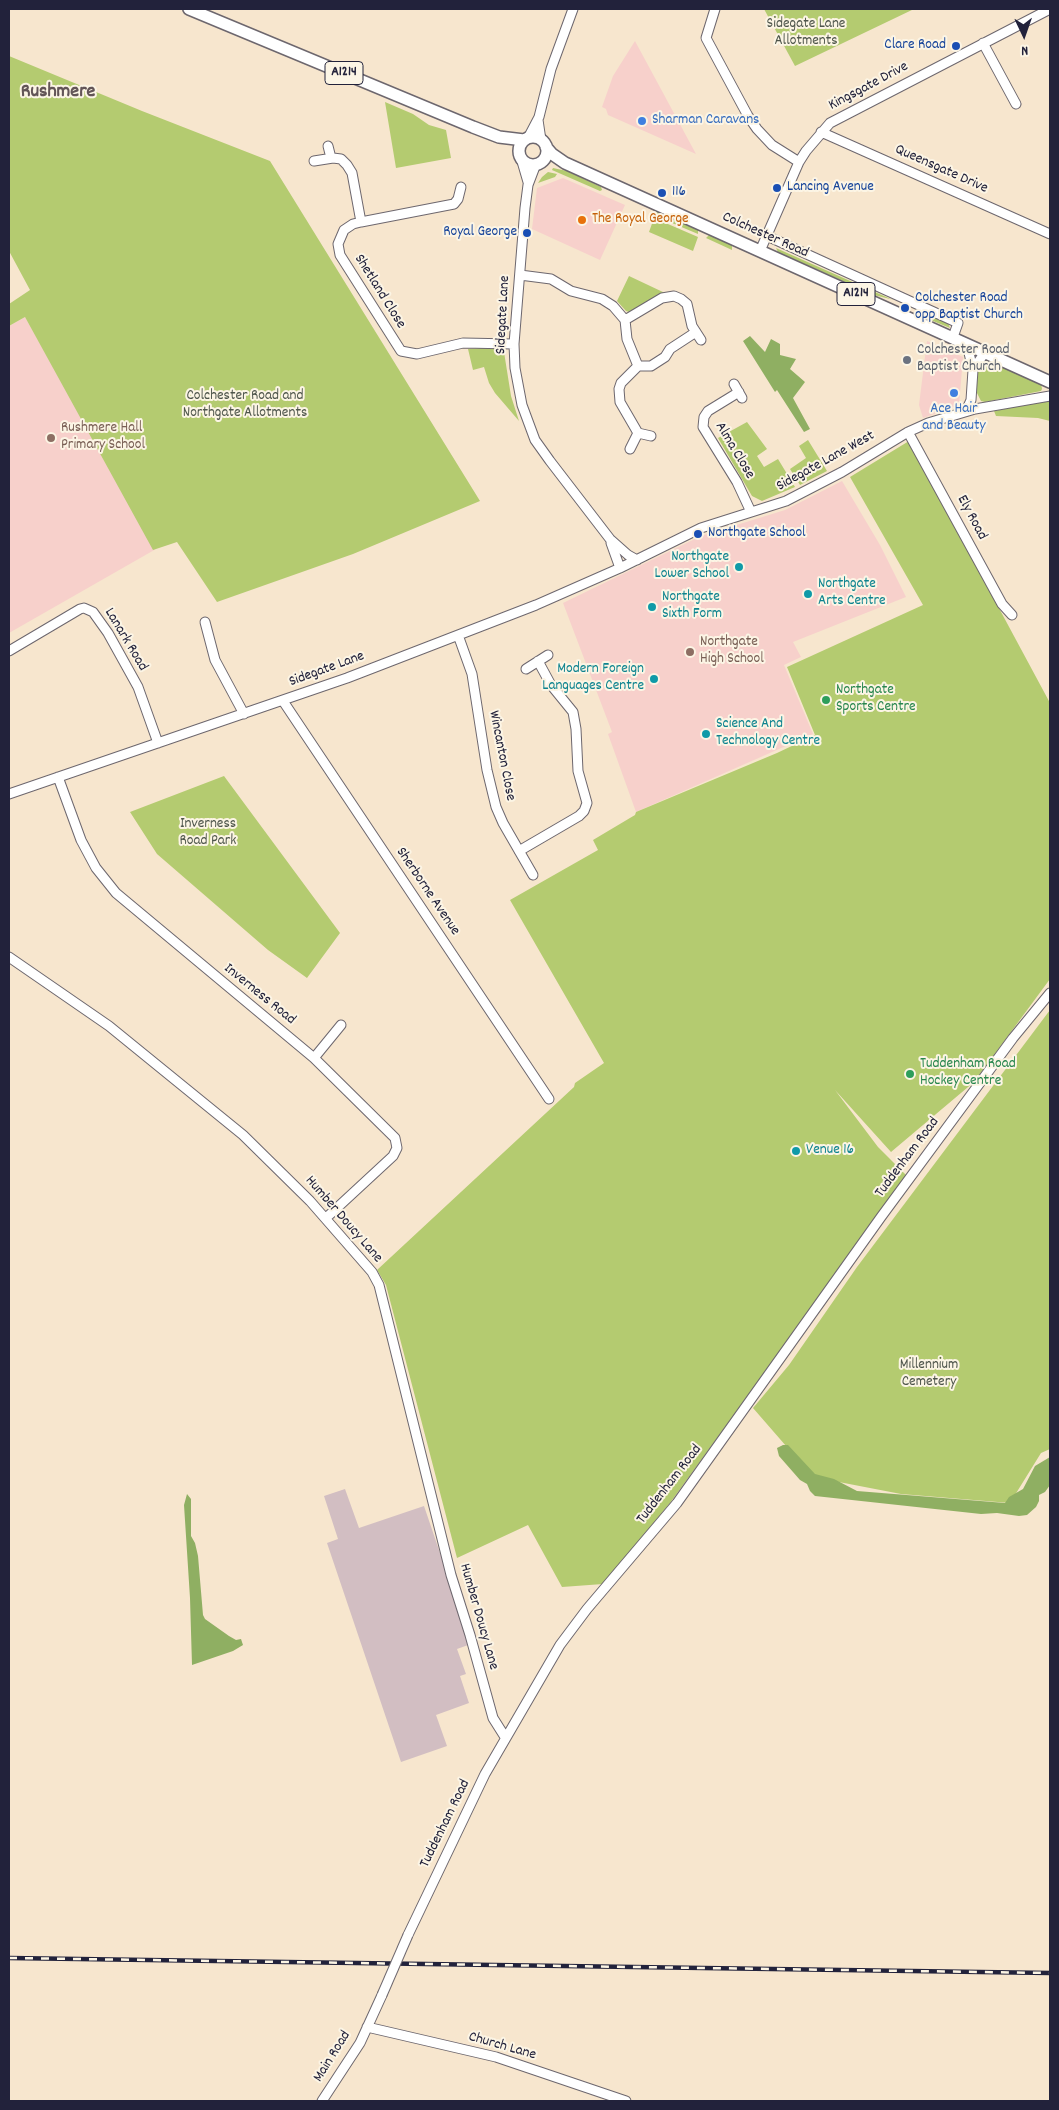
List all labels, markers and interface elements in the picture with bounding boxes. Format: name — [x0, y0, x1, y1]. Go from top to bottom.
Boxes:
north arrow — [999, 10, 1049, 60]
park label: Sidegate Lane Allotments — [767, 16, 845, 51]
place label: Clare Road — [884, 37, 946, 55]
marker: Clare Road — [950, 40, 962, 52]
text: N — [1021, 40, 1029, 60]
street label: Kingsgate Drive — [826, 58, 912, 116]
road number: A1214 — [325, 62, 363, 84]
district label: Rushmere — [21, 81, 95, 105]
place label: Sharman Caravans — [652, 112, 759, 130]
marker: Sharman Caravans — [636, 115, 648, 127]
street label: Queensgate Drive — [892, 141, 990, 199]
place label: Lancing Avenue — [787, 179, 874, 197]
marker: Lancing Avenue — [771, 182, 783, 194]
place label: 116 — [672, 184, 686, 202]
marker: 116 — [656, 187, 668, 199]
street label: Colchester Road — [719, 209, 811, 263]
place label: The Royal George — [592, 211, 689, 229]
marker: The Royal George — [576, 214, 588, 226]
place label: Royal George — [443, 224, 517, 242]
marker: Royal George — [521, 227, 533, 239]
street label: Shetland Close — [349, 252, 409, 332]
street label: Sidegate Lane — [493, 275, 515, 355]
road number: A1214 — [837, 282, 875, 306]
place label: Colchester Road opp Baptist Church — [915, 290, 1023, 325]
marker: Colchester Road opp Baptist Church — [899, 302, 911, 314]
place label: Colchester Road Baptist Church — [917, 342, 1010, 377]
marker: Colchester Road Baptist Church — [901, 354, 913, 366]
marker: Ace Hair and Beauty — [948, 387, 960, 399]
park label: Colchester Road and Northgate Allotments — [183, 388, 307, 423]
place label: Ace Hair and Beauty — [922, 401, 986, 436]
street label: Alma Close — [710, 419, 758, 483]
place label: Rushmere Hall Primary School — [61, 420, 145, 455]
street label: Sidegate Lane West — [774, 428, 878, 496]
marker: Rushmere Hall Primary School — [45, 432, 57, 444]
street label: Ely Road — [952, 493, 990, 543]
place label: Northgate School — [708, 525, 806, 543]
marker: Northgate School — [692, 528, 704, 540]
place label: Northgate Lower School — [654, 549, 729, 584]
marker: Northgate Lower School — [733, 561, 745, 573]
place label: Northgate Arts Centre — [818, 576, 886, 611]
marker: Northgate Arts Centre — [802, 588, 814, 600]
place label: Northgate Sixth Form — [662, 589, 722, 624]
marker: Northgate Sixth Form — [646, 601, 658, 613]
street label: Lanark Road — [99, 605, 151, 675]
place label: Northgate High School — [700, 634, 764, 669]
marker: Northgate High School — [684, 646, 696, 658]
street label: Sidegate Lane — [287, 648, 367, 692]
place label: Modern Foreign Languages Centre — [542, 661, 644, 696]
marker: Modern Foreign Languages Centre — [648, 673, 660, 685]
place label: Northgate Sports Centre — [836, 682, 916, 717]
marker: Northgate Sports Centre — [820, 694, 832, 706]
street label: Wincanton Close — [483, 709, 519, 803]
place label: Science And Technology Centre — [716, 716, 820, 751]
marker: Science And Technology Centre — [700, 728, 712, 740]
park label: Inverness Road Park — [179, 816, 237, 851]
street label: Sherborne Avenue — [391, 845, 463, 939]
street label: Inverness Road — [219, 960, 299, 1030]
place label: Tuddenham Road Hockey Centre — [920, 1056, 1016, 1091]
marker: Tuddenham Road Hockey Centre — [904, 1068, 916, 1080]
street label: Tuddenham Road — [872, 1114, 944, 1202]
place label: Venue 16 — [806, 1142, 854, 1160]
marker: Venue 16 — [790, 1145, 802, 1157]
street label: Humber Doucy Lane — [300, 1173, 386, 1267]
park label: Millennium Cemetery — [900, 1357, 958, 1392]
street label: Tuddenham Road — [633, 1442, 707, 1528]
street label: Humber Doucy Lane — [454, 1562, 502, 1672]
street label: Tuddenham Road — [417, 1777, 475, 1871]
street label: Main Road — [310, 2028, 356, 2086]
street label: Church Lane — [466, 2029, 538, 2065]

